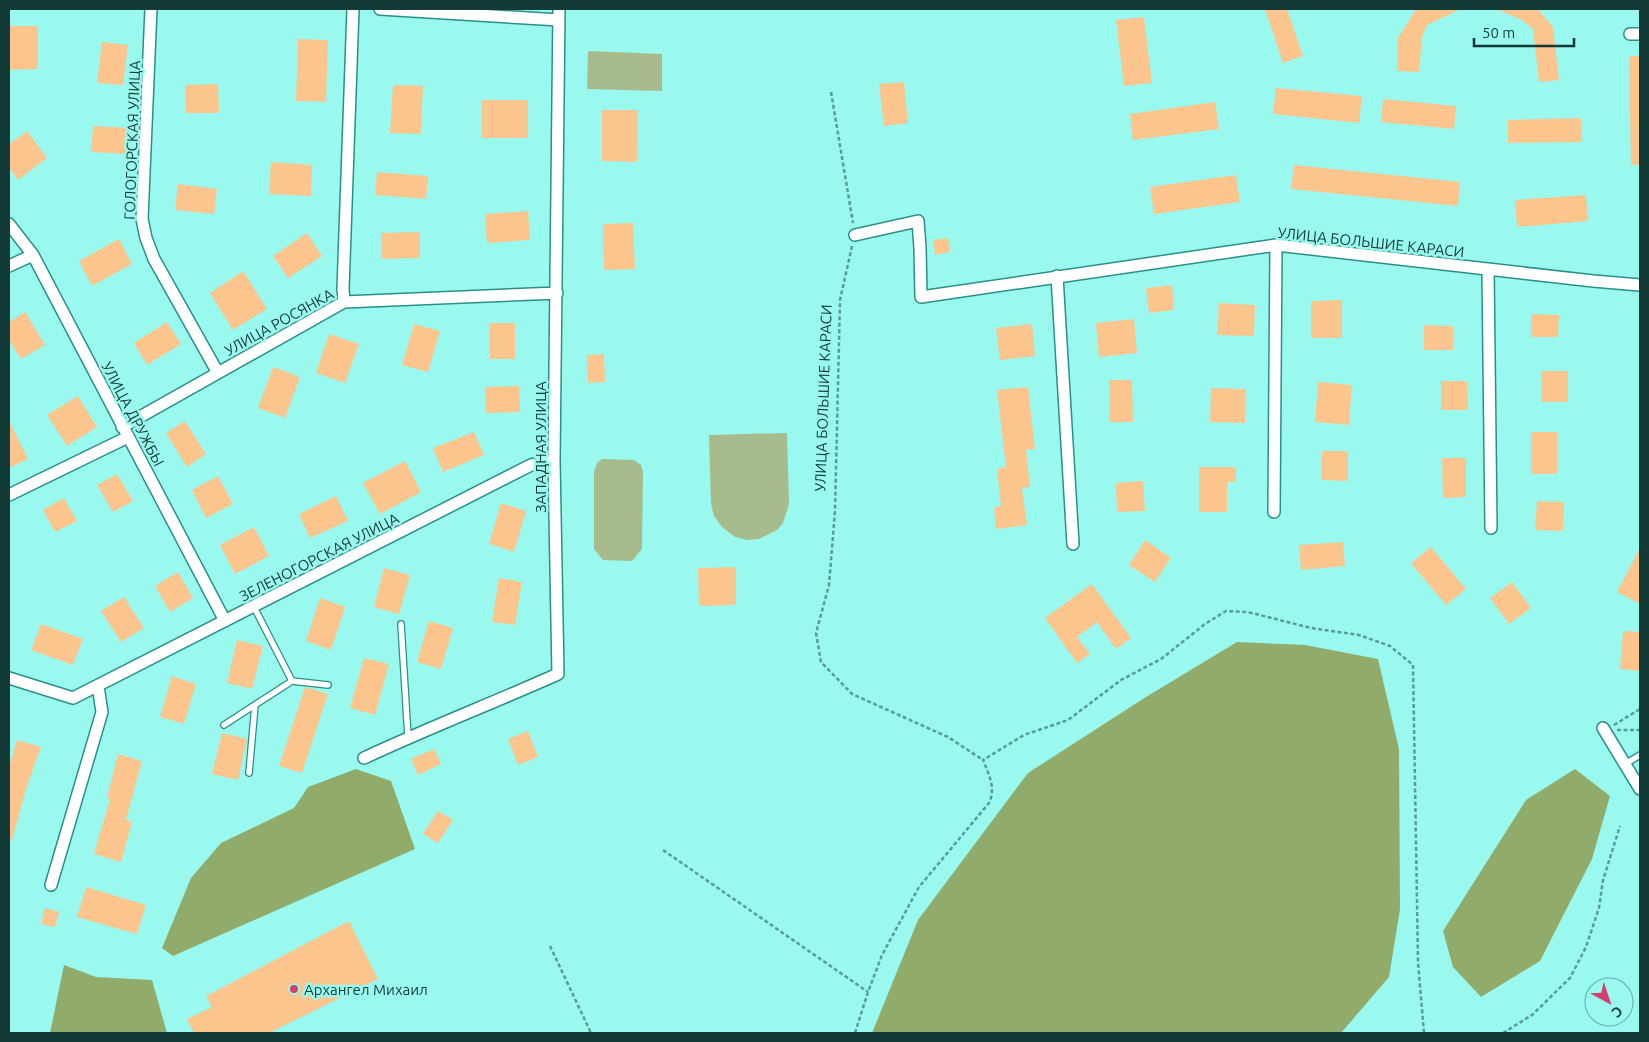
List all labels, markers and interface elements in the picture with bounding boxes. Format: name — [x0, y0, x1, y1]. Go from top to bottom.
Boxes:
scale bar — [1474, 15, 1574, 47]
text: 50 m — [1482, 24, 1515, 41]
street label: ГОЛОГОРСКАЯ УЛИЦА — [121, 60, 143, 220]
street label: УЛИЦА БОЛЬШИЕ КАРАСИ — [1277, 224, 1465, 260]
street label: УЛИЦА РОСЯНКА — [222, 285, 337, 359]
street label: УЛИЦА БОЛЬШИЕ КАРАСИ — [811, 304, 835, 492]
street label: УЛИЦА ДРУЖБЫ — [98, 359, 168, 469]
street label: ЗАПАДНАЯ УЛИЦА — [532, 381, 549, 513]
street label: ЗЕЛЕНОГОРСКАЯ УЛИЦА — [237, 509, 402, 605]
north arrow — [1584, 977, 1634, 1027]
place label: Архангел Михаил — [304, 981, 428, 998]
marker: Архангел Михаил — [288, 983, 300, 995]
text: С — [1609, 1003, 1626, 1021]

